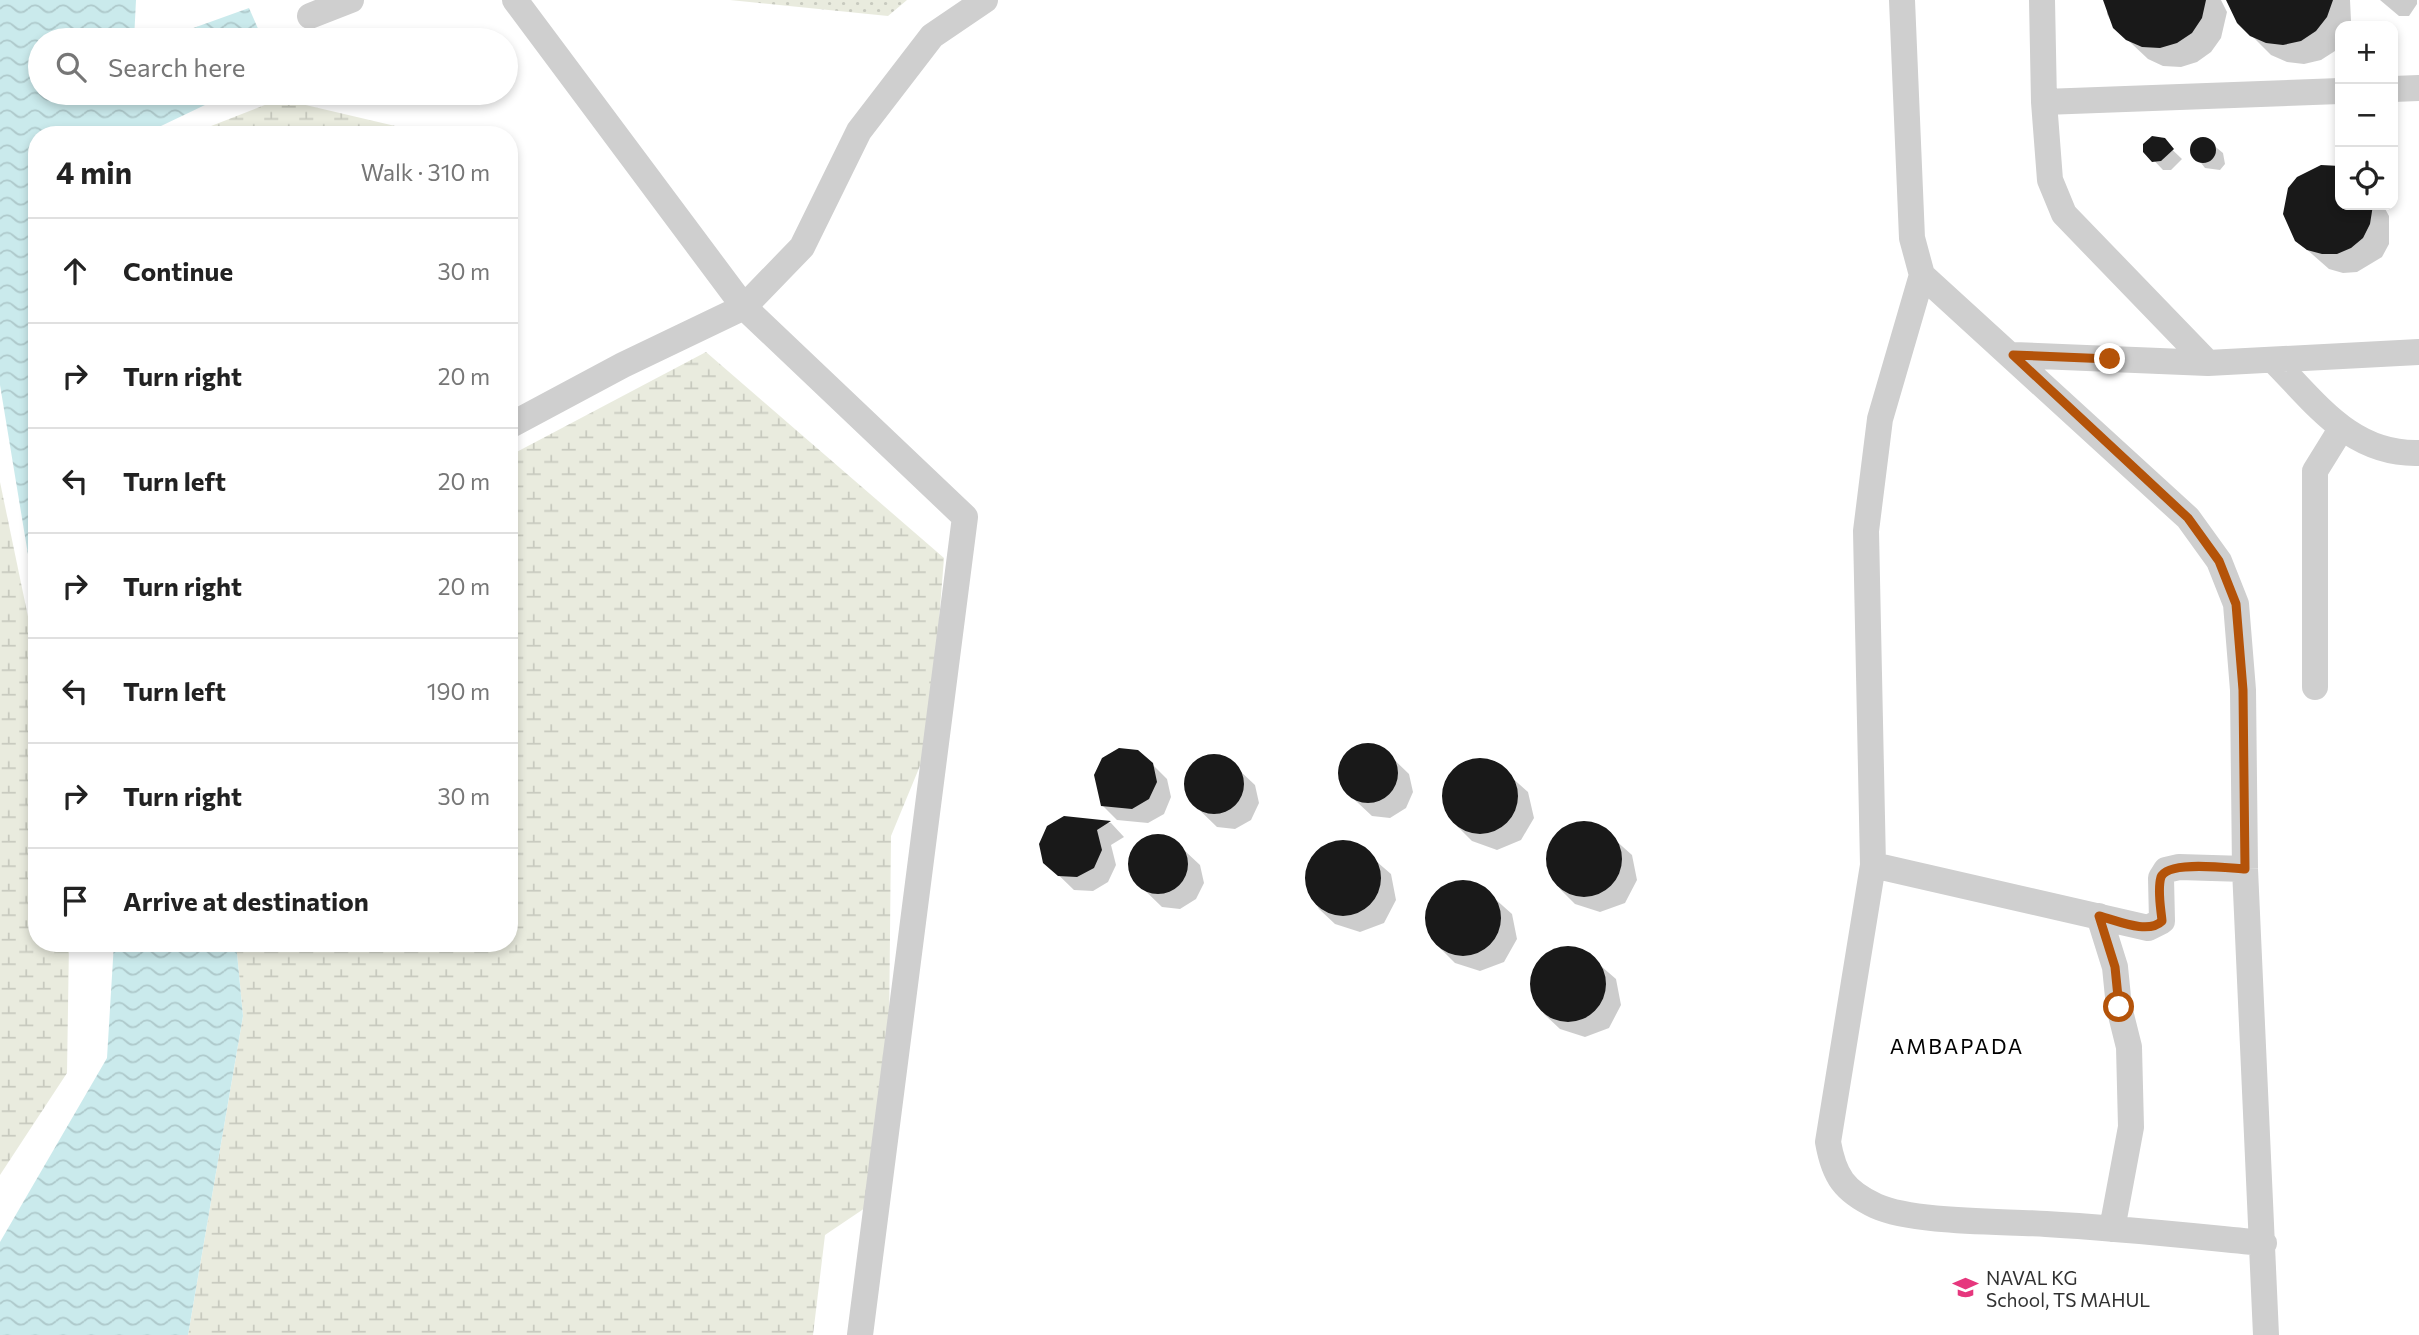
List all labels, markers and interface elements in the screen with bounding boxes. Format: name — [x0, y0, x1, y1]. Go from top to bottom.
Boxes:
map controls — [2335, 21, 2398, 210]
button: + — [2335, 21, 2398, 84]
search box — [28, 28, 518, 105]
icon: search — [52, 48, 90, 86]
text: Search here — [108, 51, 246, 82]
button: − — [2335, 84, 2398, 147]
button: locate — [2335, 147, 2398, 210]
text: 4 min — [56, 153, 132, 190]
text: Walk · 310 m — [361, 158, 490, 186]
icon: ahead — [56, 252, 94, 290]
text: Continue — [123, 255, 233, 286]
text: 30 m — [437, 257, 490, 285]
route end — [2094, 343, 2125, 374]
icon: right — [56, 357, 94, 395]
text: Turn right — [123, 360, 242, 391]
text: 20 m — [438, 362, 490, 390]
icon: left — [56, 462, 94, 500]
text: Turn left — [123, 465, 226, 496]
text: 20 m — [438, 467, 490, 495]
icon: right — [56, 567, 94, 605]
text: Turn right — [123, 570, 242, 601]
text: 20 m — [438, 572, 490, 600]
icon: left — [56, 672, 94, 710]
text: Turn left — [123, 675, 226, 706]
text: 190 m — [427, 677, 490, 705]
icon: right — [56, 777, 94, 815]
text: Turn right — [123, 780, 242, 811]
text: 30 m — [437, 782, 490, 810]
icon: arrive — [56, 882, 94, 920]
text: Arrive at destination — [123, 885, 369, 916]
route start — [2103, 991, 2134, 1022]
district label: AMBAPADA — [1890, 1033, 2024, 1058]
place label: NAVAL KG School, TS MAHUL — [1986, 1266, 2150, 1311]
school or university icon: NAVAL KG School, TS MAHUL — [1952, 1274, 1980, 1302]

